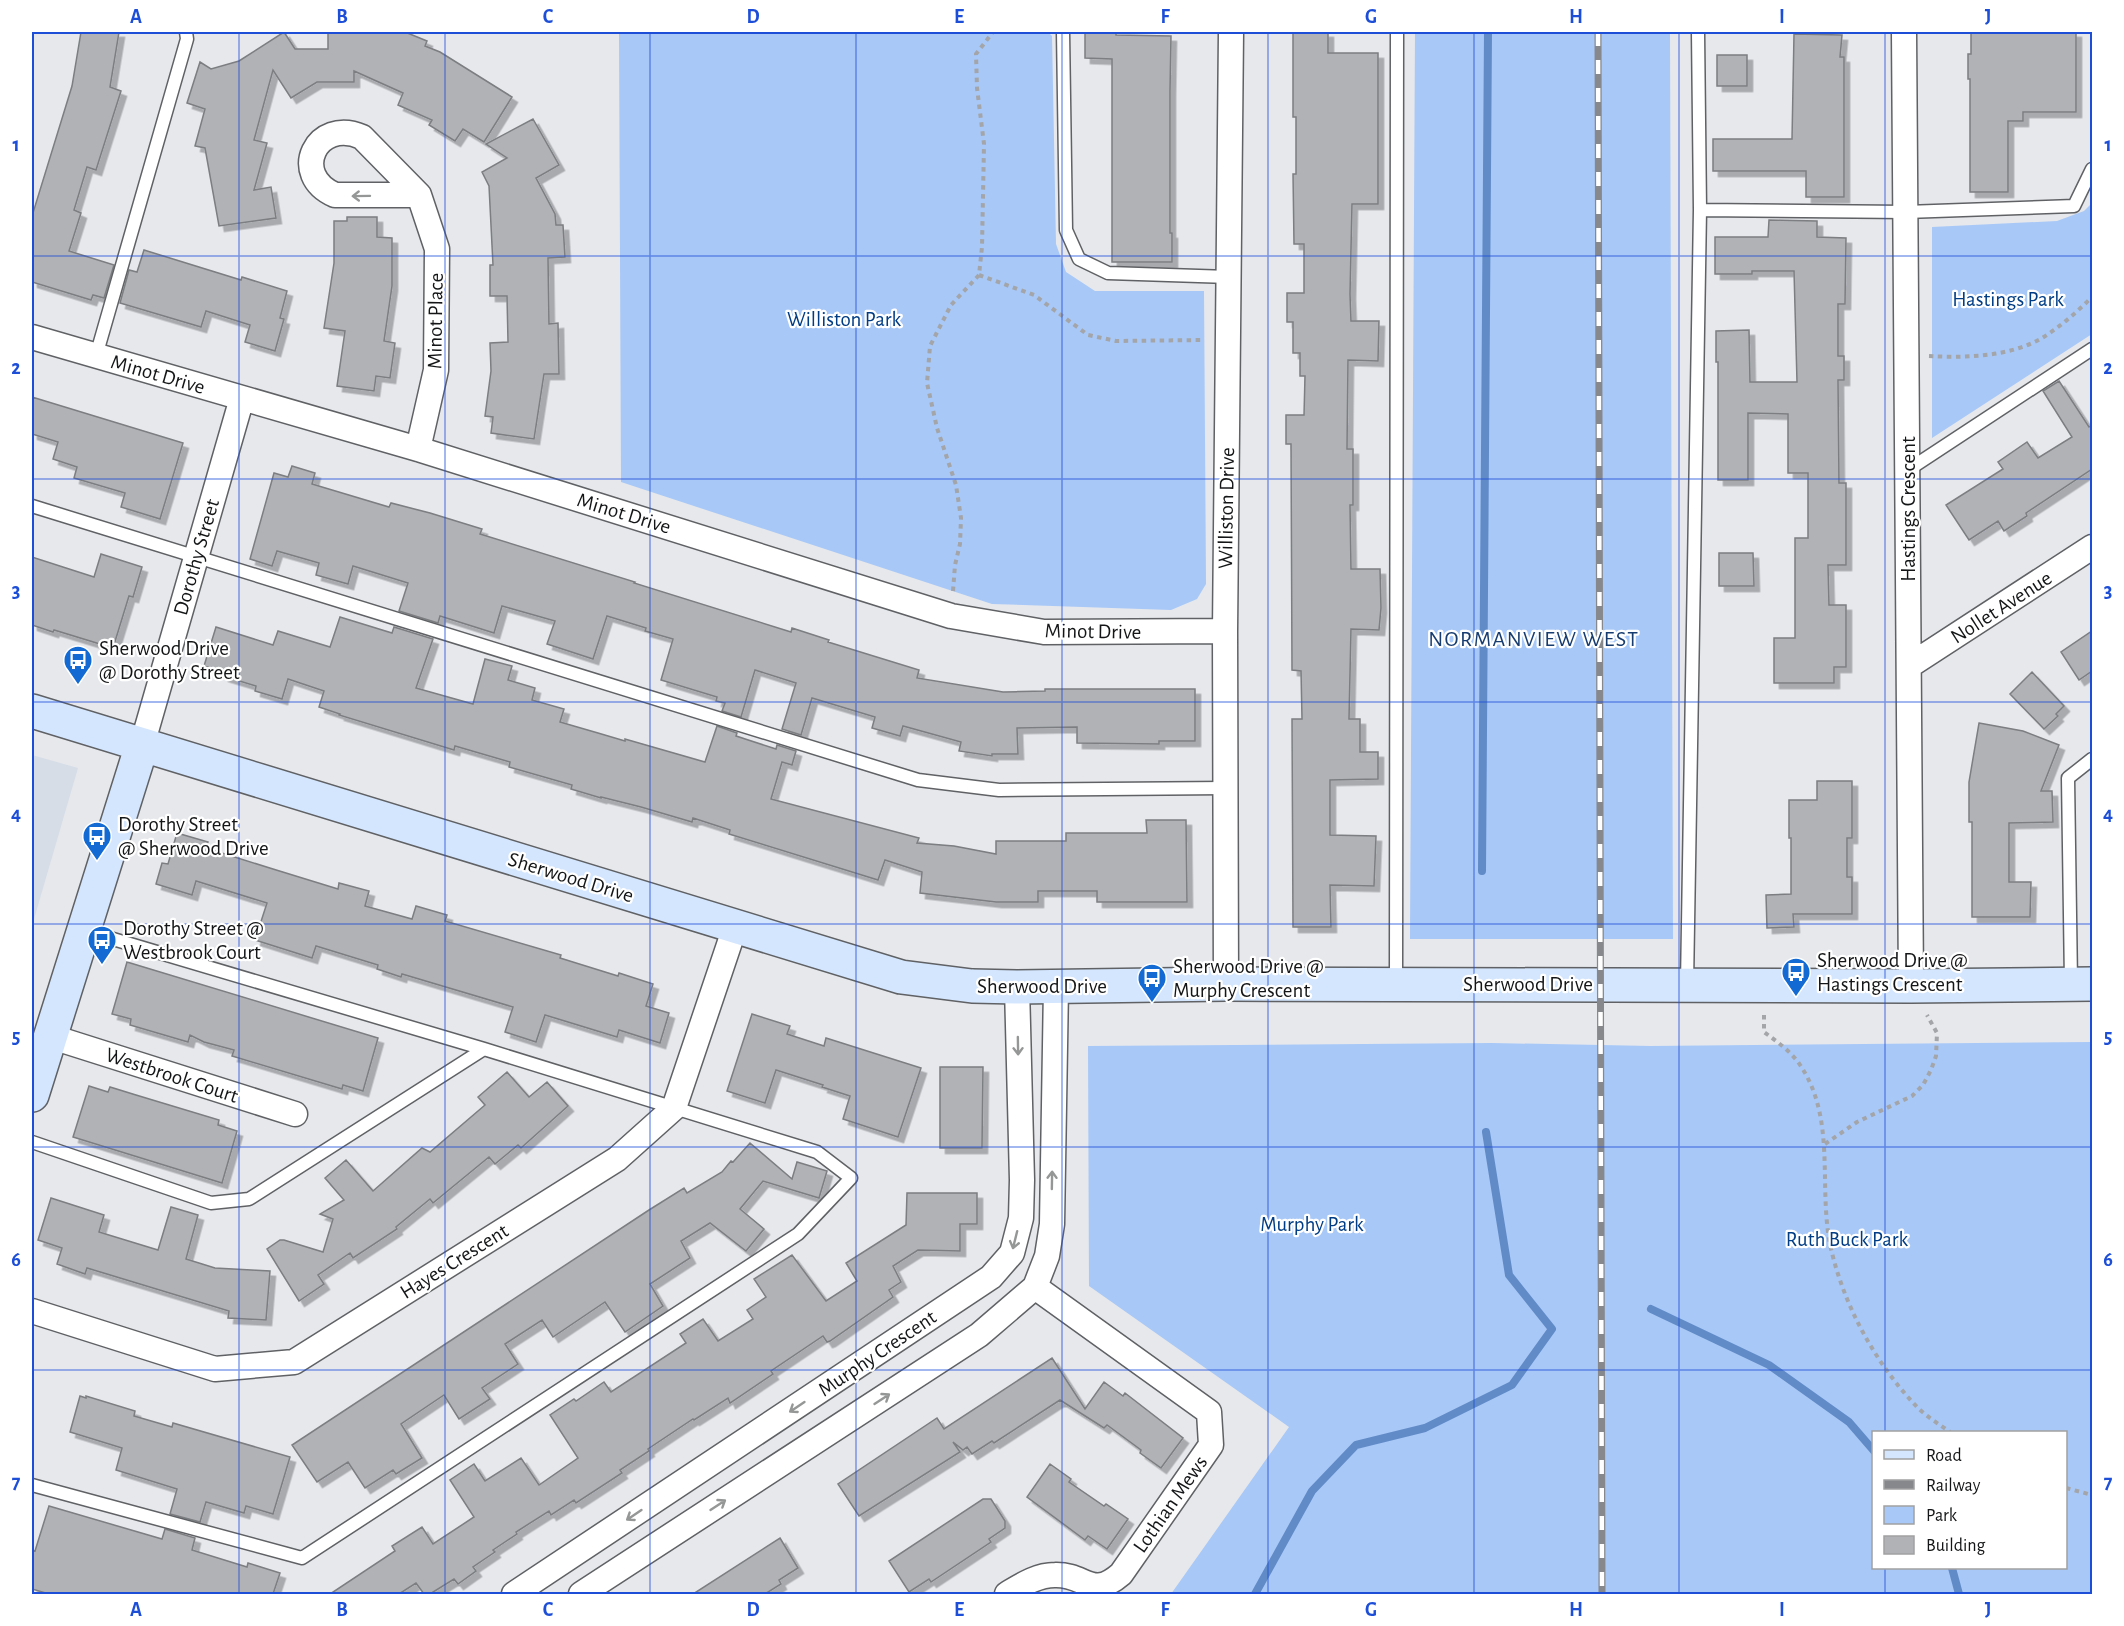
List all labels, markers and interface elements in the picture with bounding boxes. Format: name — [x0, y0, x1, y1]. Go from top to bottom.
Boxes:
text: A — [130, 7, 142, 27]
text: B — [336, 7, 348, 27]
text: C — [543, 7, 554, 27]
text: D — [746, 7, 760, 27]
text: E — [954, 7, 964, 27]
text: F — [1160, 7, 1170, 27]
text: G — [1365, 7, 1377, 27]
text: H — [1569, 7, 1583, 27]
text: I — [1779, 7, 1785, 27]
text: J — [1985, 7, 1991, 27]
text: 1 — [12, 135, 20, 155]
text: 1 — [2104, 135, 2112, 155]
one-way arrow — [351, 190, 371, 201]
street label: Minot Place — [424, 273, 447, 369]
park label: Hastings Park — [1952, 289, 2064, 310]
park label: Williston Park — [787, 309, 901, 330]
street label: Minot Drive — [109, 351, 207, 398]
text: 2 — [11, 358, 21, 378]
text: 2 — [2103, 358, 2113, 378]
street label: Hastings Crescent — [1898, 436, 1919, 582]
street label: Williston Drive — [1215, 447, 1238, 569]
street label: Minot Drive — [575, 489, 673, 538]
street label: Dorothy Street — [170, 496, 223, 618]
street label: Nollet Avenue — [1947, 567, 2055, 648]
text: 3 — [12, 581, 20, 601]
text: 3 — [2104, 581, 2112, 601]
street label: Minot Drive — [1044, 620, 1141, 643]
district label: NORMANVIEW WEST — [1428, 628, 1640, 650]
place label: Sherwood Drive @ Dorothy Street — [99, 638, 240, 683]
bus stop icon: Sherwood Drive @ Dorothy Street — [62, 644, 94, 686]
text: 4 — [11, 804, 21, 824]
text: 4 — [2103, 804, 2113, 824]
place label: Dorothy Street @ Sherwood Drive — [118, 814, 269, 859]
bus stop icon: Dorothy Street @ Sherwood Drive — [81, 820, 113, 862]
street label: Sherwood Drive — [506, 848, 636, 907]
place label: Dorothy Street @ Westbrook Court — [123, 918, 264, 963]
bus stop icon: Dorothy Street @ Westbrook Court — [86, 924, 118, 966]
place label: Sherwood Drive @ Hastings Crescent — [1817, 950, 1968, 995]
place label: Sherwood Drive @ Murphy Crescent — [1173, 956, 1324, 1001]
bus stop icon: Sherwood Drive @ Hastings Crescent — [1780, 956, 1812, 998]
bus stop icon: Sherwood Drive @ Murphy Crescent — [1136, 962, 1168, 1004]
street label: Sherwood Drive — [1463, 974, 1593, 995]
street label: Sherwood Drive — [977, 976, 1107, 997]
text: 5 — [12, 1027, 20, 1047]
text: 5 — [2104, 1027, 2112, 1047]
one-way arrow — [1013, 1035, 1024, 1055]
street label: Westbrook Court — [103, 1044, 241, 1107]
one-way arrow — [1047, 1171, 1058, 1191]
park label: Murphy Park — [1260, 1214, 1364, 1235]
street label: Hayes Crescent — [397, 1220, 512, 1303]
park label: Ruth Buck Park — [1786, 1229, 1909, 1250]
one-way arrow — [1009, 1230, 1021, 1249]
text: 6 — [11, 1250, 21, 1270]
text: 6 — [2103, 1250, 2113, 1270]
street label: Murphy Crescent — [815, 1306, 940, 1400]
one-way arrow — [873, 1393, 889, 1405]
one-way arrow — [789, 1401, 805, 1413]
legend — [1872, 1431, 2067, 1569]
text: Road — [1926, 1447, 1962, 1465]
street label: Lothian Mews — [1129, 1452, 1211, 1557]
text: 7 — [12, 1472, 21, 1492]
text: 7 — [2104, 1472, 2113, 1492]
text: Railway — [1926, 1477, 1981, 1495]
one-way arrow — [709, 1499, 726, 1511]
text: Park — [1926, 1507, 1958, 1525]
one-way arrow — [626, 1508, 643, 1521]
text: Building — [1926, 1537, 1986, 1555]
text: A — [130, 1600, 142, 1620]
text: B — [336, 1600, 348, 1620]
text: C — [543, 1600, 554, 1620]
text: D — [746, 1600, 760, 1620]
text: E — [954, 1600, 964, 1620]
text: F — [1160, 1600, 1170, 1620]
text: G — [1365, 1600, 1377, 1620]
text: H — [1569, 1600, 1583, 1620]
text: I — [1779, 1600, 1785, 1620]
text: J — [1985, 1600, 1991, 1620]

